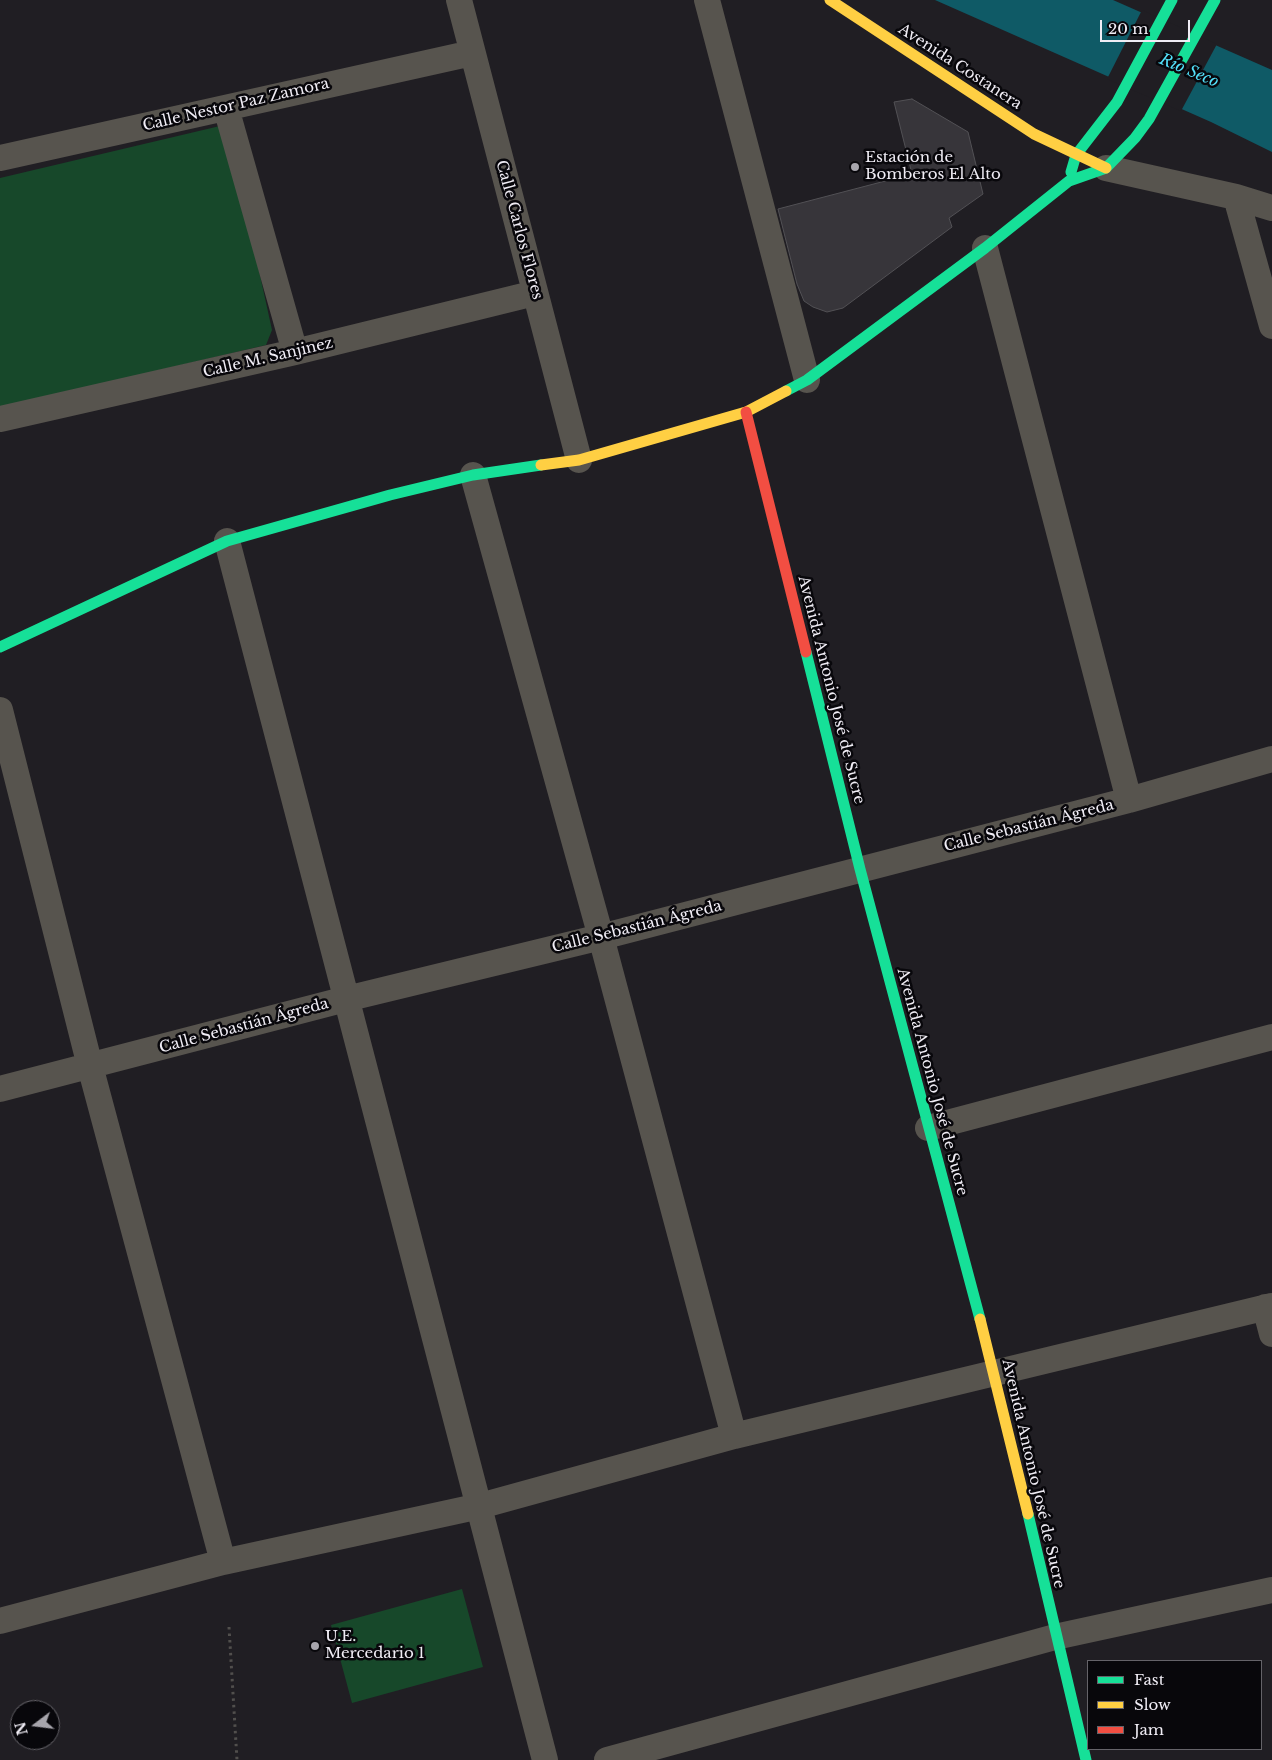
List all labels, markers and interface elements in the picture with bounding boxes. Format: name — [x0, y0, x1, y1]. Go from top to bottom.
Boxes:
scale bar — [1102, 10, 1192, 42]
text: 20 m — [1108, 19, 1148, 38]
street label: Avenida Costanera — [895, 20, 1025, 114]
water label: Río Seco — [1156, 50, 1222, 92]
street label: Calle Nestor Paz Zamora — [141, 75, 331, 135]
place label: Estación de Bomberos El Alto — [865, 149, 1001, 184]
street label: Calle Carlos Flores — [492, 158, 546, 302]
marker: Estación de Bomberos El Alto — [849, 161, 861, 173]
street label: Calle M. Sanjinez — [201, 334, 335, 382]
street label: Avenida Antonio José de Sucre — [794, 574, 868, 806]
street label: Calle Sebastián Ágreda — [942, 796, 1116, 856]
street label: Calle Sebastián Ágreda — [550, 897, 724, 957]
street label: Avenida Antonio José de Sucre — [893, 966, 971, 1198]
street label: Calle Sebastián Ágreda — [157, 995, 331, 1057]
street label: Avenida Antonio José de Sucre — [998, 1358, 1068, 1590]
place label: U.E. Mercedario 1 — [325, 1628, 425, 1663]
marker: U.E. Mercedario 1 — [309, 1640, 321, 1652]
legend — [1087, 1660, 1262, 1750]
text: Fast — [1134, 1670, 1164, 1689]
text: Slow — [1134, 1695, 1171, 1714]
north arrow — [10, 1700, 60, 1750]
text: N — [11, 1720, 32, 1737]
text: Jam — [1134, 1720, 1164, 1739]

